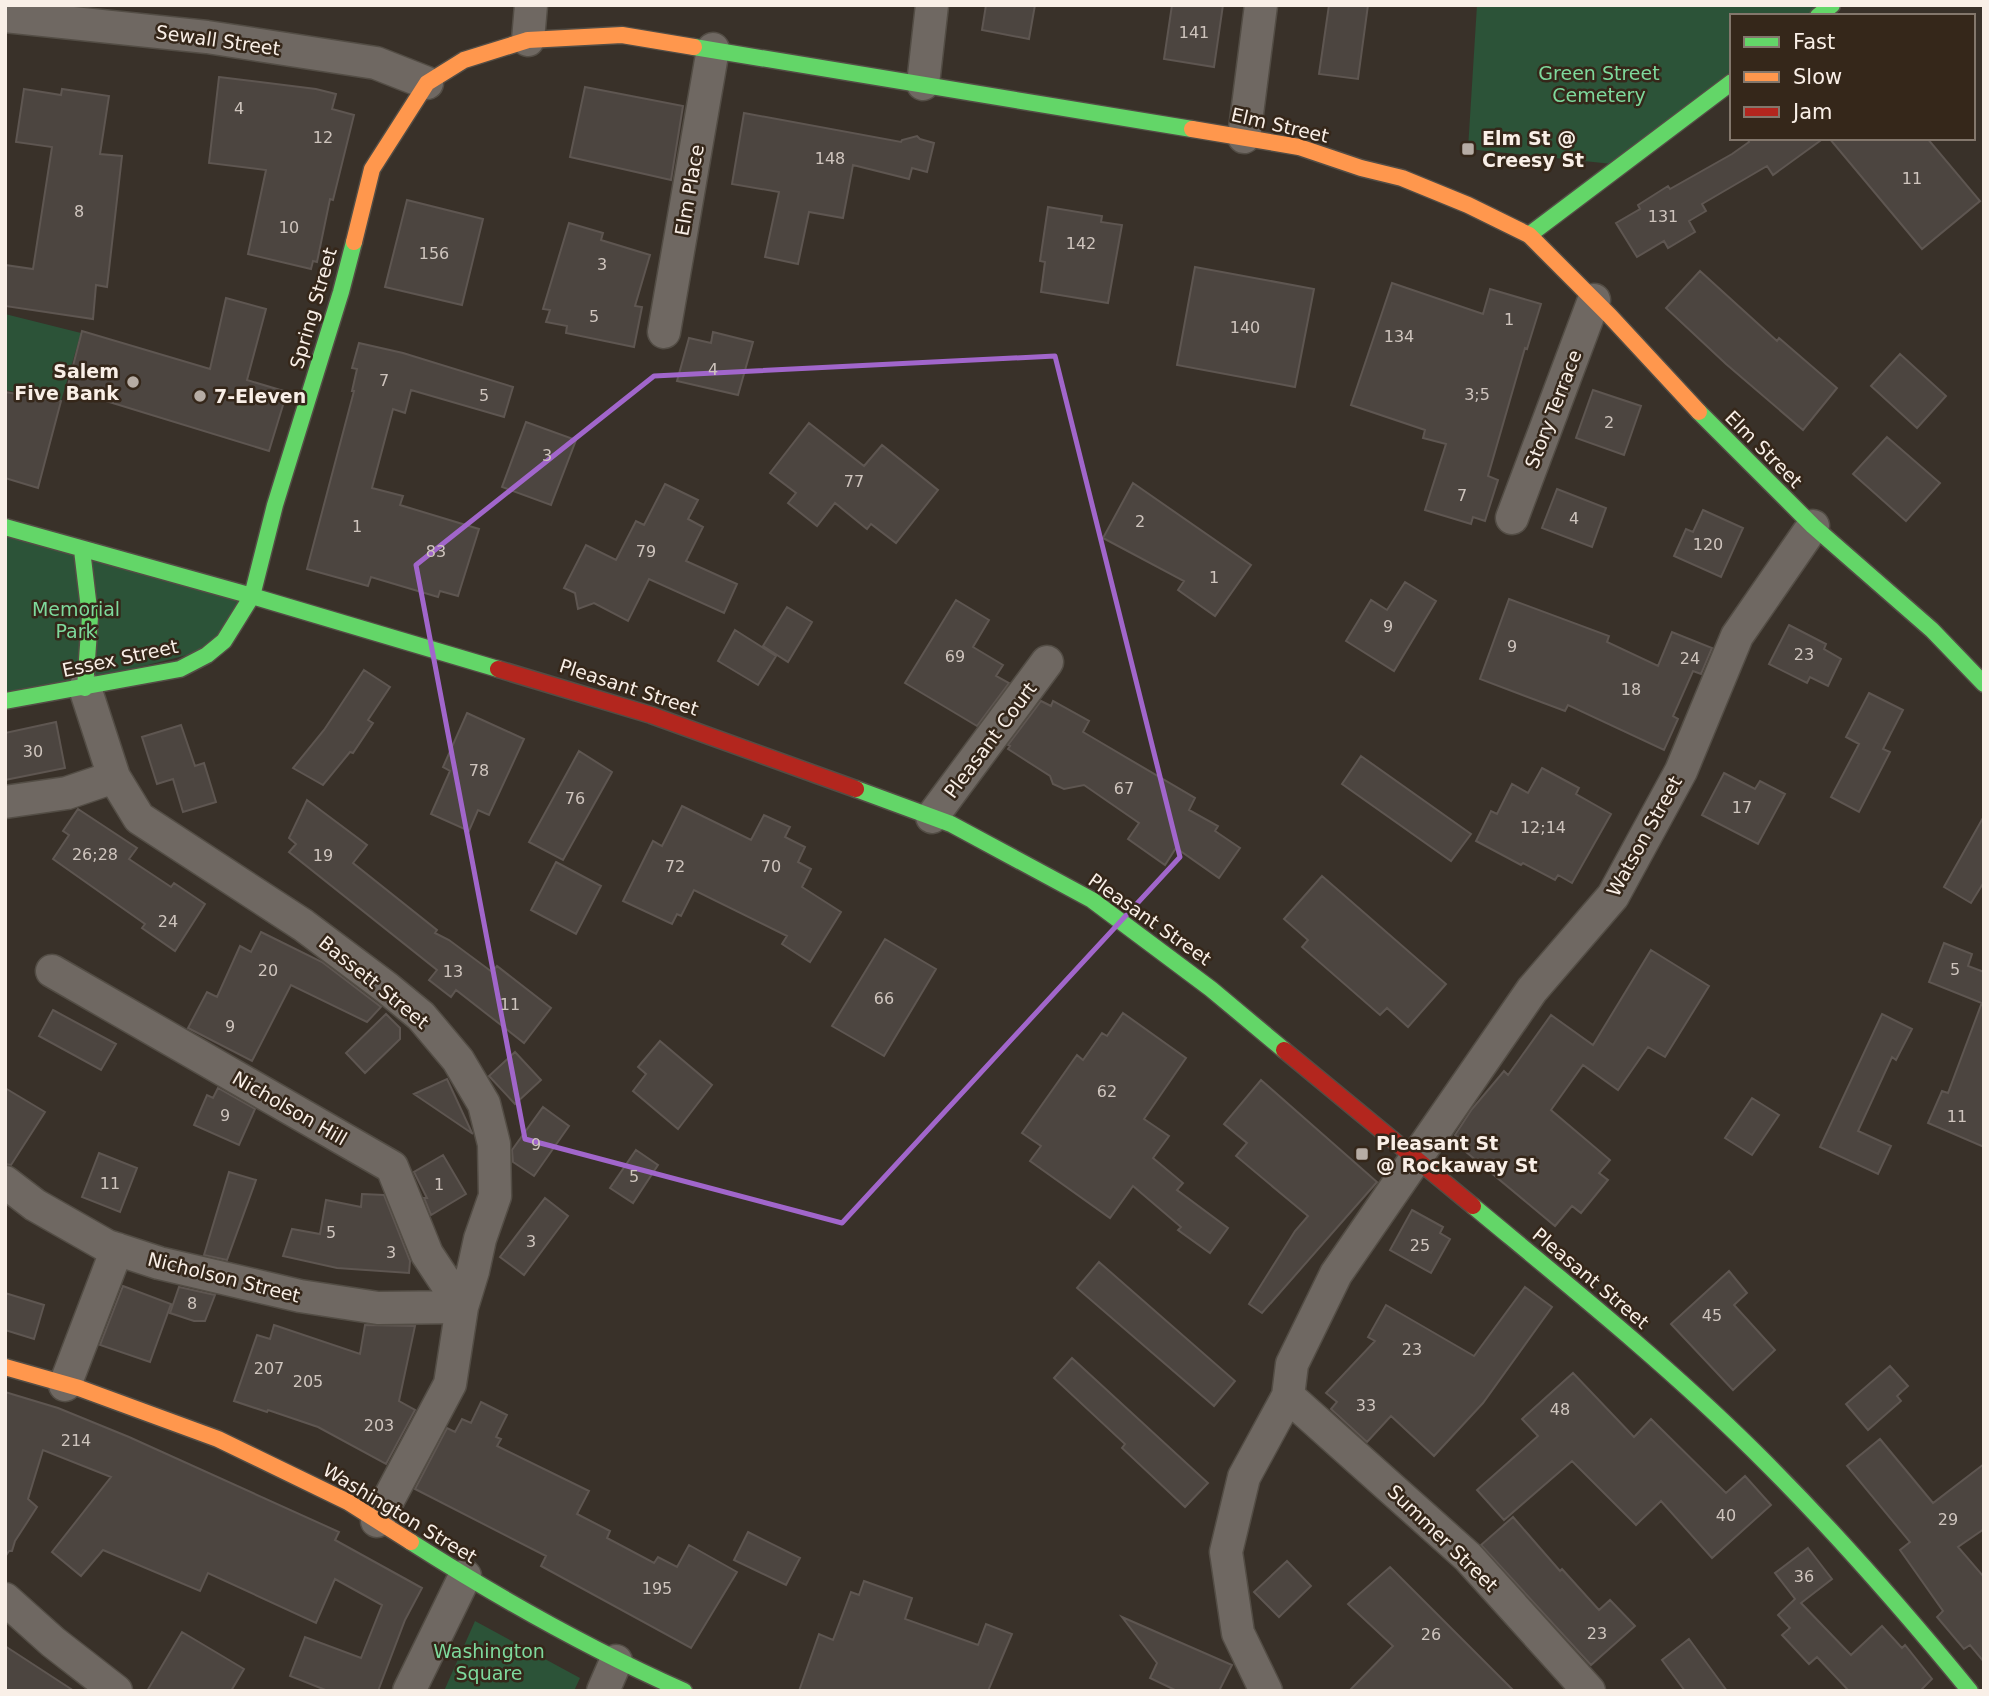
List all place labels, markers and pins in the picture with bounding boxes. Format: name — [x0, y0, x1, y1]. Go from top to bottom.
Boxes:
place label: Elm St @ Creesy St — [1482, 127, 1584, 171]
marker: Elm St @ Creesy St — [1460, 141, 1476, 157]
place label: Salem Five Bank — [14, 360, 119, 404]
marker: Salem Five Bank — [125, 374, 141, 390]
place label: 7-Eleven — [214, 385, 306, 407]
marker: 7-Eleven — [192, 388, 208, 404]
place label: Pleasant St @ Rockaway St — [1376, 1132, 1538, 1176]
marker: Pleasant St @ Rockaway St — [1354, 1146, 1370, 1162]

